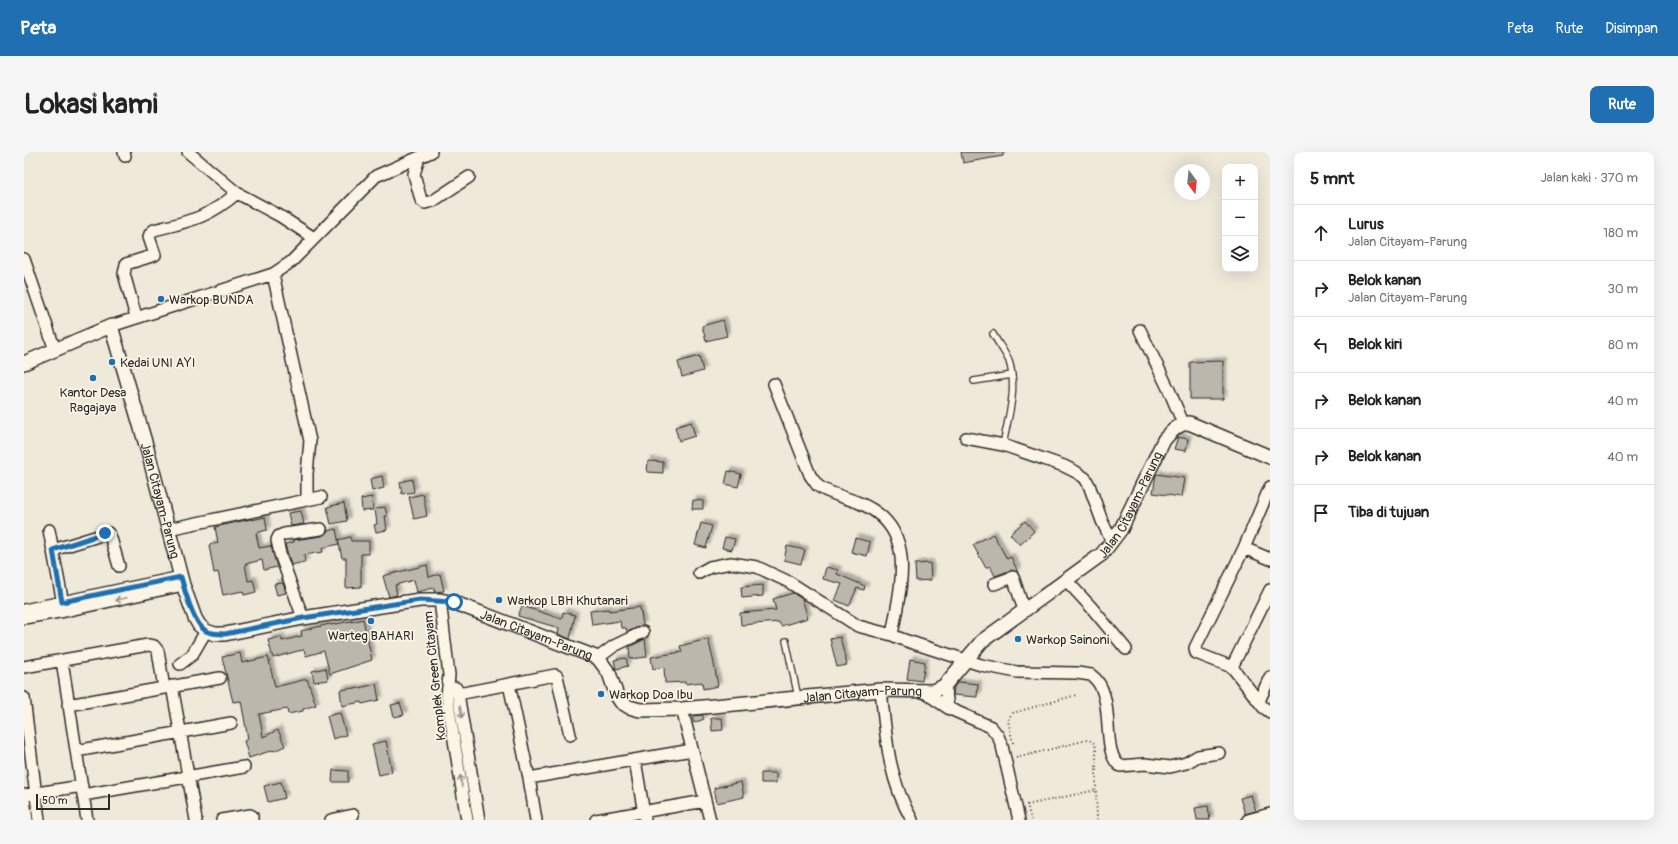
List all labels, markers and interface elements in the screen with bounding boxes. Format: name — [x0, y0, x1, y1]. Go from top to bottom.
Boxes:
text: Peta — [20, 16, 56, 40]
text: Peta — [1507, 20, 1534, 37]
text: Rute — [1556, 20, 1583, 37]
text: Disimpan — [1605, 20, 1658, 37]
button: Rute — [1590, 86, 1654, 123]
text: Lokasi kami — [24, 87, 158, 122]
north arrow — [1174, 164, 1210, 200]
map controls — [1222, 164, 1258, 272]
button: + — [1222, 164, 1258, 200]
text: 5 mnt — [1310, 168, 1354, 189]
text: Jalan kaki · 370 m — [1540, 170, 1638, 186]
button: − — [1222, 200, 1258, 236]
text: Lurus — [1348, 215, 1384, 234]
icon: ahead — [1310, 222, 1332, 244]
text: 180 m — [1603, 225, 1638, 241]
text: Jalan Citayam-Parung — [1348, 234, 1467, 250]
button: layers — [1222, 236, 1258, 272]
text: Belok kanan — [1348, 271, 1421, 290]
icon: right — [1310, 278, 1332, 300]
text: 30 m — [1608, 281, 1638, 297]
text: Jalan Citayam-Parung — [1348, 290, 1467, 306]
place label: Warkop BUNDA — [169, 292, 254, 308]
marker: Warkop BUNDA — [156, 294, 166, 304]
icon: left — [1310, 334, 1332, 356]
text: Belok kiri — [1348, 335, 1402, 354]
text: 80 m — [1608, 337, 1638, 353]
place label: Kedai UNI AYI — [120, 355, 195, 371]
marker: Kedai UNI AYI — [107, 357, 117, 367]
marker: Kantor Desa Ragajaya — [88, 373, 98, 383]
place label: Kantor Desa Ragajaya — [60, 385, 126, 416]
icon: right — [1310, 390, 1332, 412]
text: Belok kanan — [1348, 391, 1421, 410]
text: 40 m — [1607, 393, 1638, 409]
street label: Jalan Citayam-Parung — [137, 441, 183, 561]
icon: right — [1310, 446, 1332, 468]
text: Belok kanan — [1348, 447, 1421, 466]
street label: Jalan Citayam-Parung — [1095, 449, 1166, 561]
text: 40 m — [1607, 449, 1638, 465]
icon: arrive — [1310, 502, 1332, 524]
text: Tiba di tujuan — [1348, 503, 1429, 522]
route end — [96, 524, 114, 542]
route start — [445, 593, 463, 611]
place label: Warkop LBH Khutanari — [507, 593, 628, 609]
marker: Warkop LBH Khutanari — [494, 595, 504, 605]
one-way arrow — [115, 596, 128, 604]
street label: Jalan Citayam-Parung — [478, 606, 595, 664]
street label: Komplek Green Citayam — [420, 610, 450, 742]
marker: Warteg BAHARI — [366, 616, 376, 626]
place label: Warteg BAHARI — [328, 628, 414, 644]
place label: Warkop Sainoni — [1026, 632, 1109, 648]
marker: Warkop Sainoni — [1013, 634, 1023, 644]
street label: Jalan Citayam-Parung — [802, 683, 922, 706]
place label: Warkop Doa Ibu — [609, 687, 693, 703]
marker: Warkop Doa Ibu — [596, 689, 606, 699]
one-way arrow — [457, 705, 465, 718]
one-way arrow — [457, 775, 465, 788]
scale bar — [36, 792, 110, 811]
text: 50 m — [42, 794, 68, 807]

